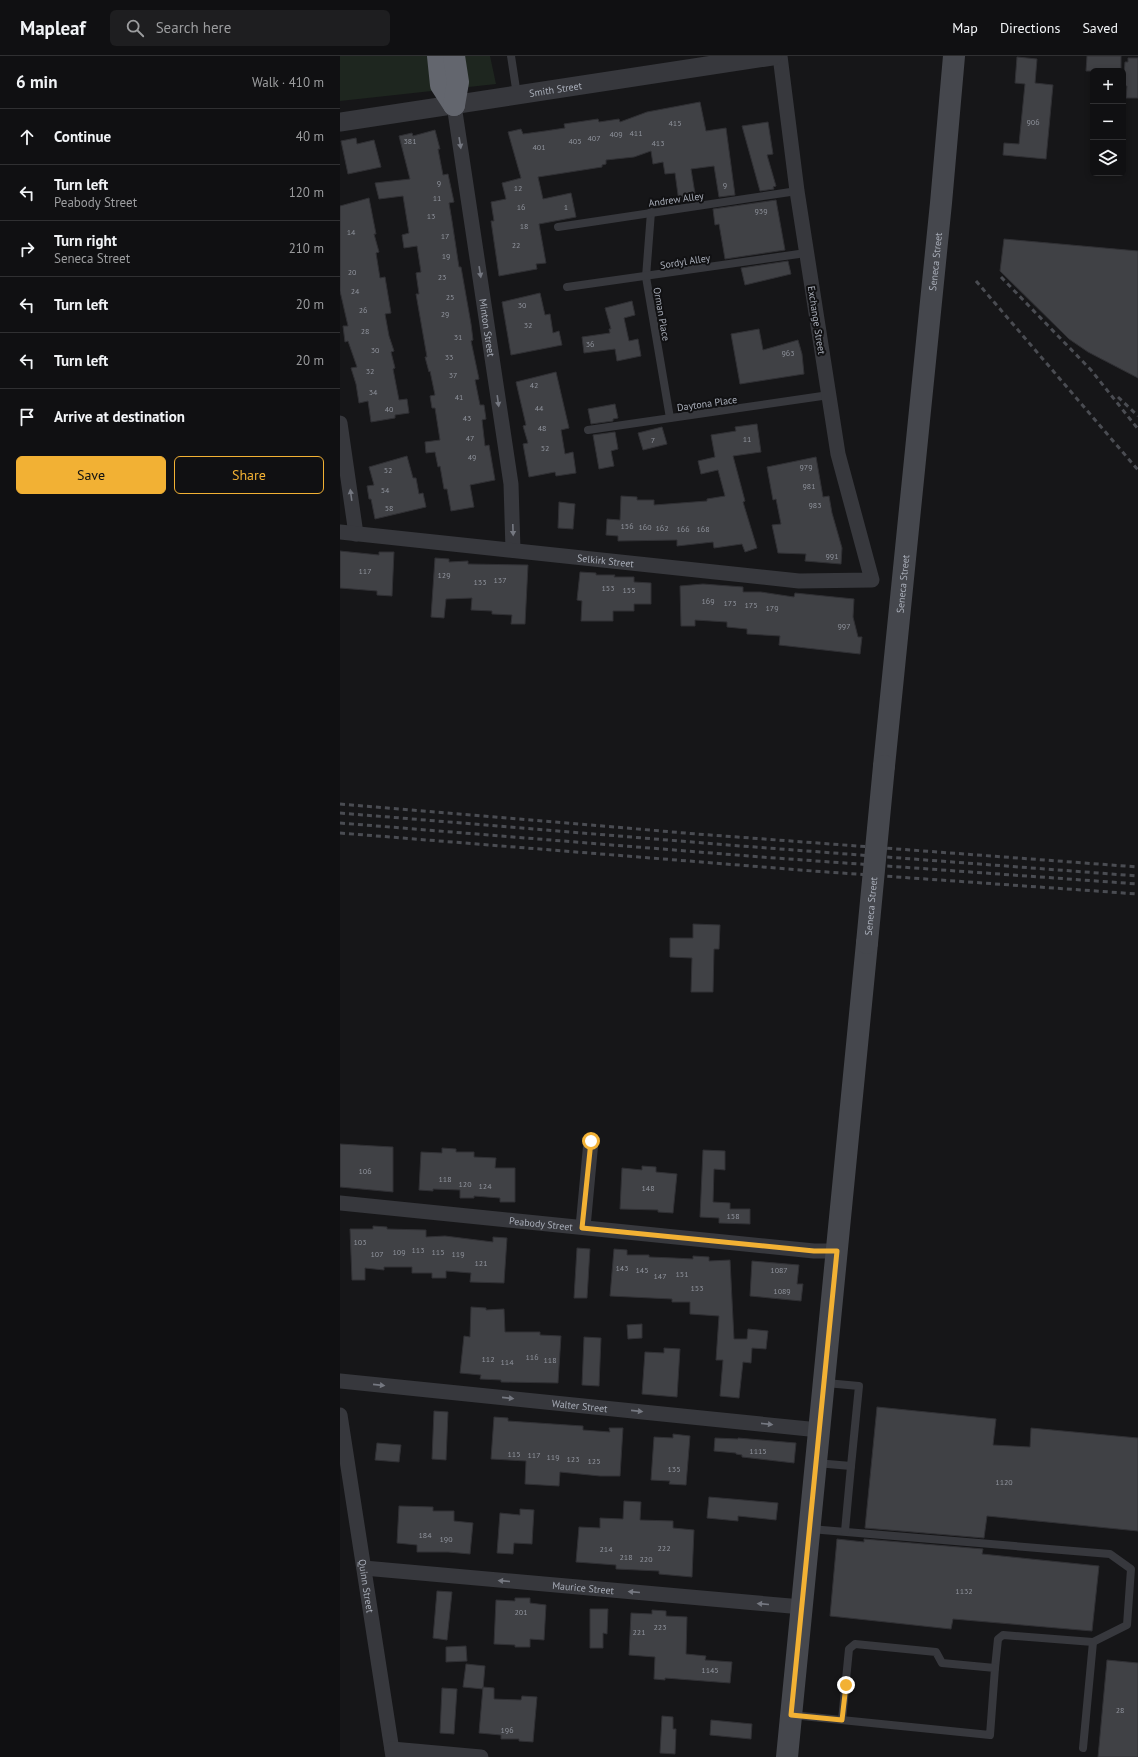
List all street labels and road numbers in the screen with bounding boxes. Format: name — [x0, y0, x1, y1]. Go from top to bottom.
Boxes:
street label: Smith Street — [528, 79, 583, 100]
street label: Andrew Alley — [648, 189, 705, 210]
street label: Seneca Street — [926, 231, 945, 291]
street label: Sordyl Alley — [659, 251, 711, 272]
street label: Exchange Street — [805, 285, 828, 356]
street label: Orman Place — [650, 286, 673, 342]
street label: Minton Street — [476, 298, 498, 358]
street label: Daytona Place — [676, 393, 738, 414]
street label: Selkirk Street — [576, 551, 635, 570]
street label: Seneca Street — [894, 554, 912, 614]
street label: Seneca Street — [862, 876, 880, 936]
street label: Peabody Street — [508, 1214, 574, 1234]
street label: Walter Street — [551, 1397, 609, 1415]
street label: Quinn Street — [355, 1558, 377, 1614]
street label: Maurice Street — [552, 1579, 615, 1597]

